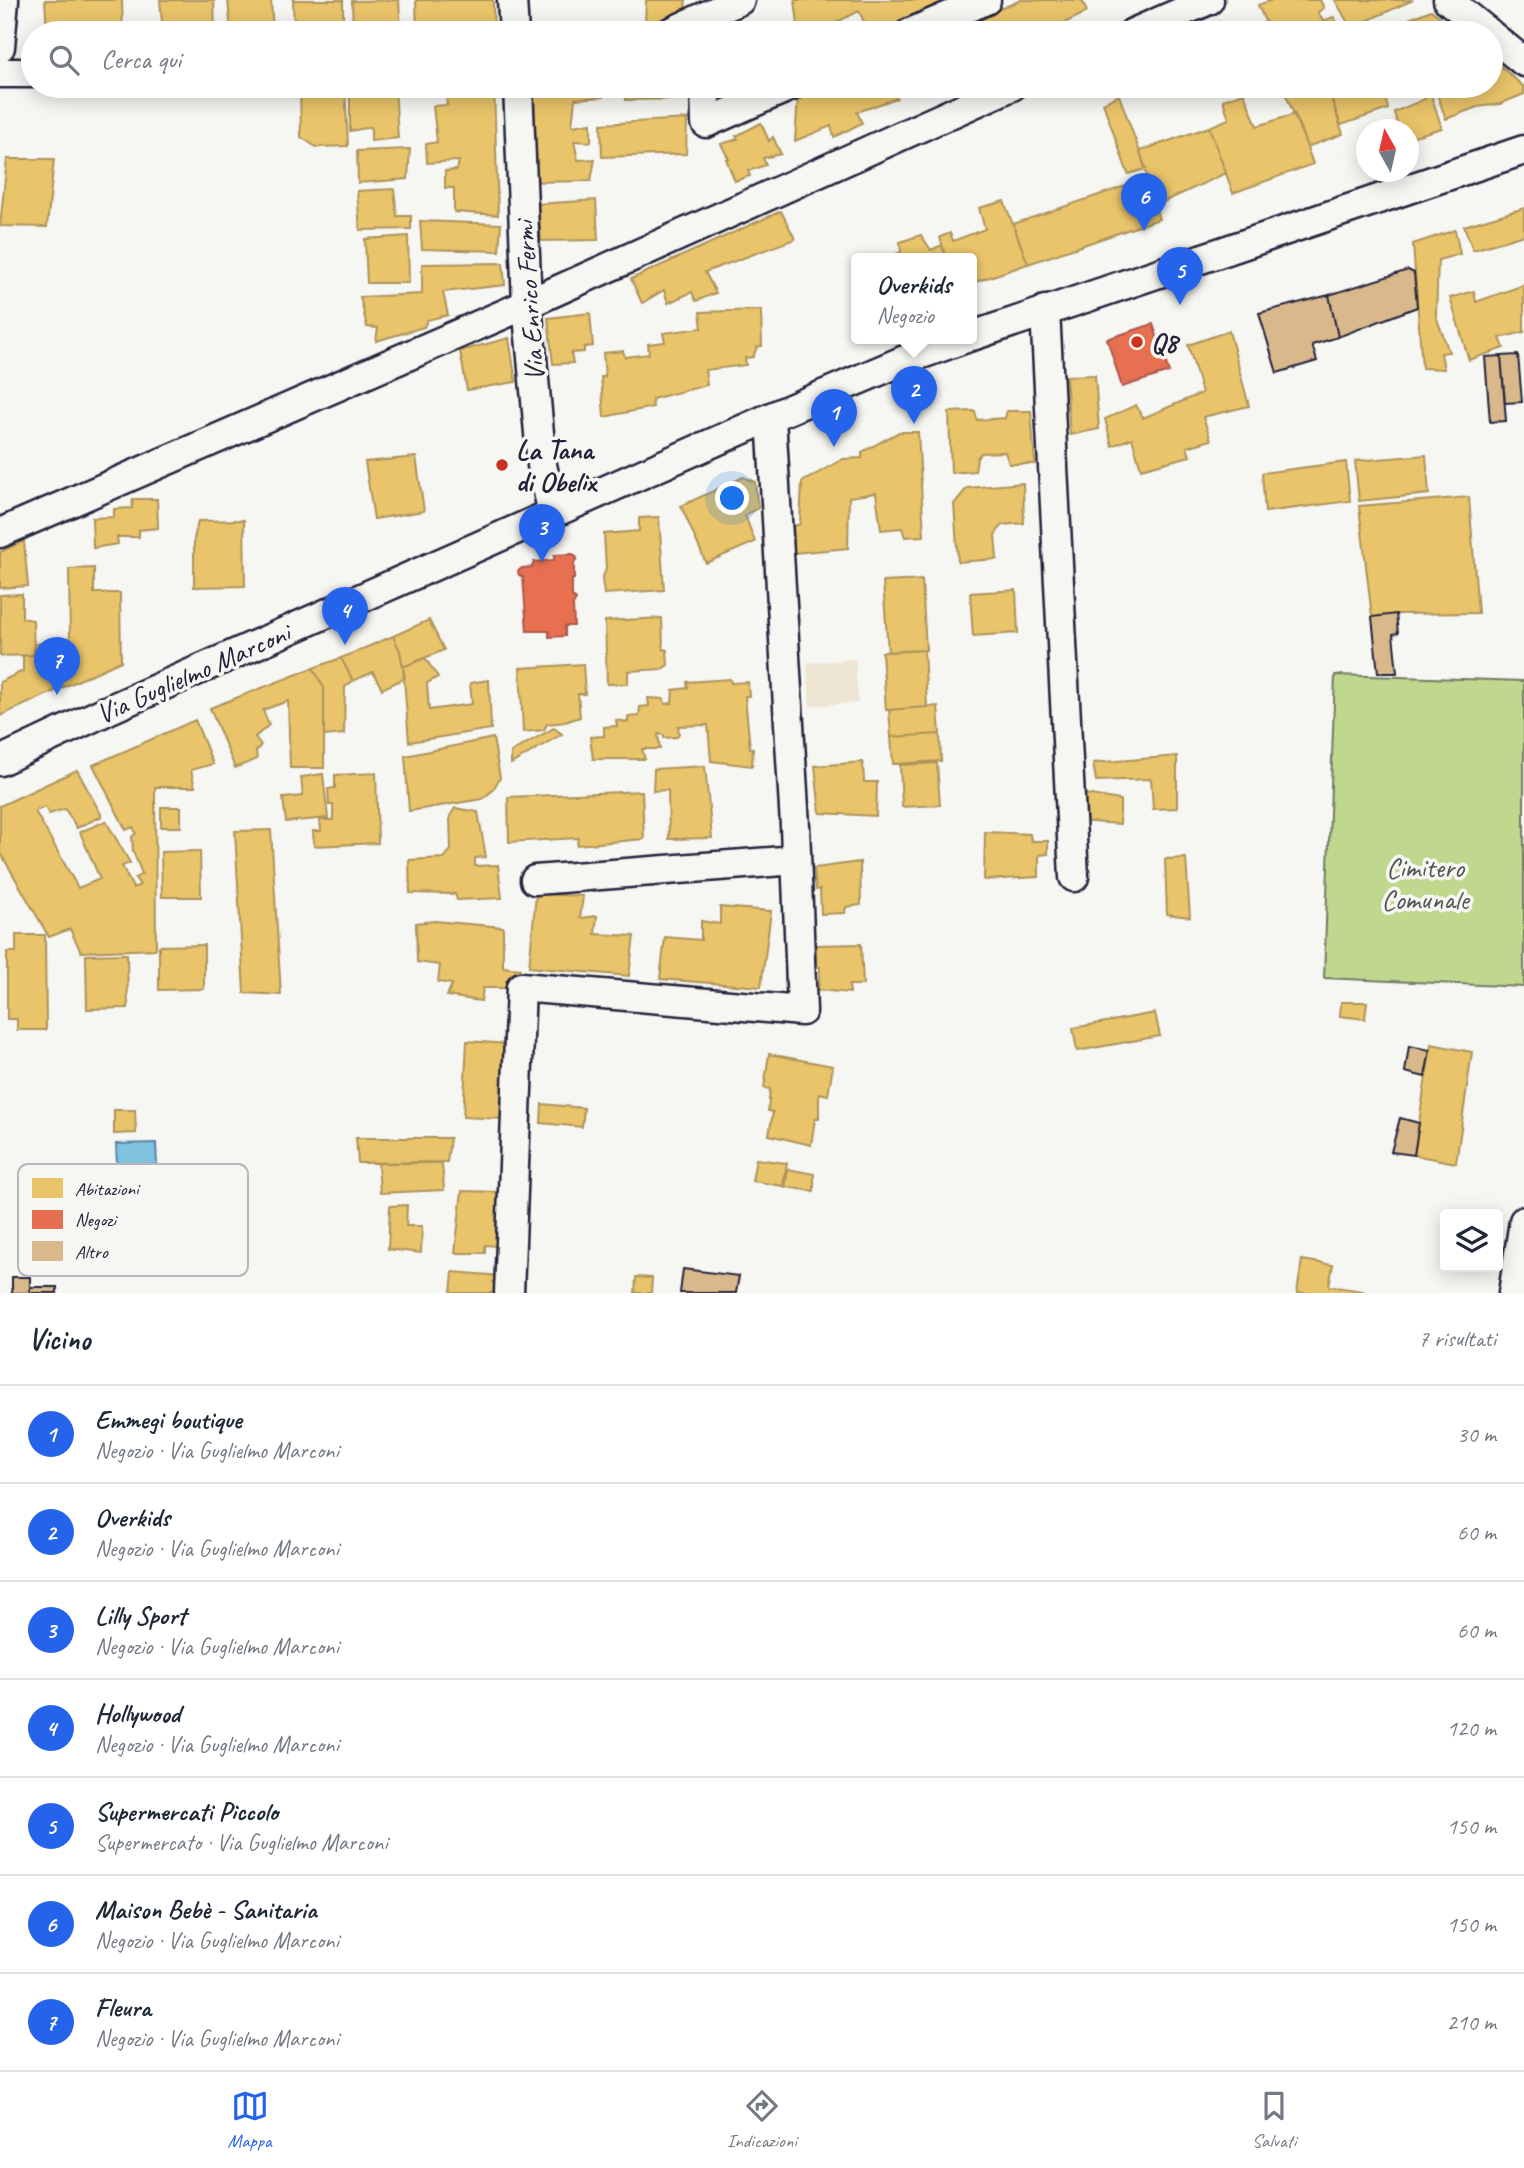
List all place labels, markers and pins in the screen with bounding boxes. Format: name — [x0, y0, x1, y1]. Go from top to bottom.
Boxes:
pin: 6 — [1121, 173, 1167, 231]
pin: 5 — [1157, 247, 1203, 305]
place label: Q8 — [1151, 325, 1181, 360]
marker: Q8 — [1129, 334, 1145, 350]
pin: 2 — [891, 366, 937, 424]
pin: 1 — [811, 389, 857, 447]
place label: La Tana di Obelix — [516, 432, 598, 499]
marker: La Tana di Obelix — [494, 457, 510, 473]
pin: 3 — [519, 504, 565, 562]
pin: 4 — [322, 587, 368, 645]
pin: 7 — [34, 637, 80, 695]

